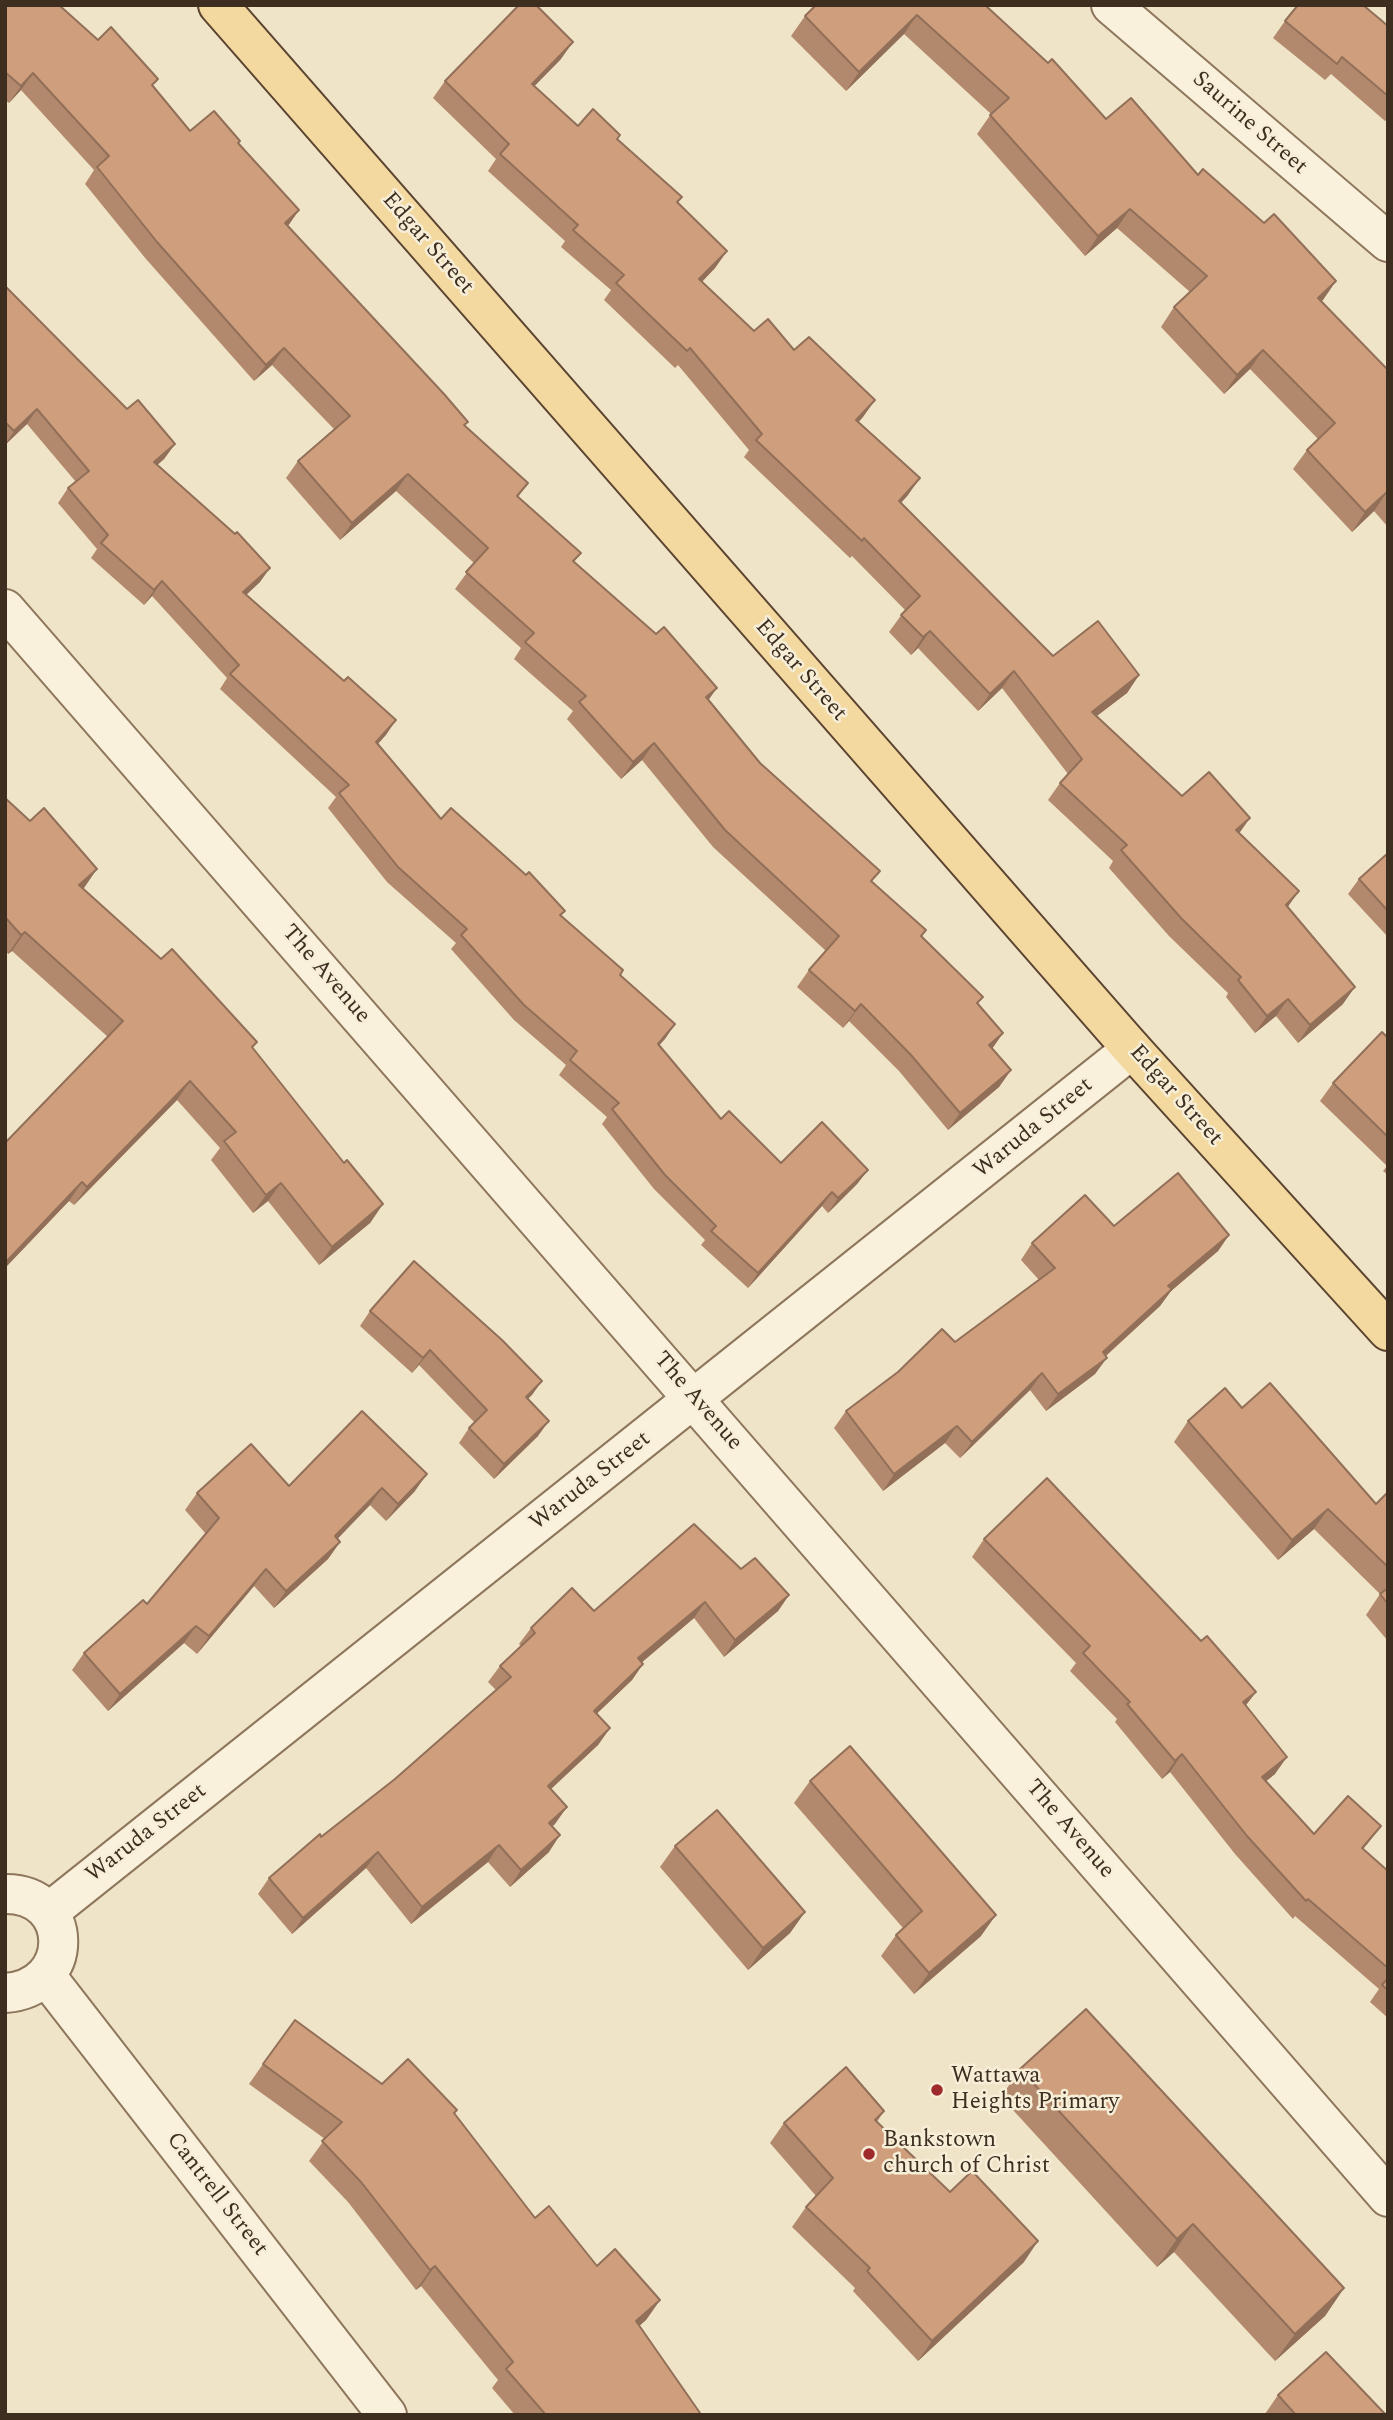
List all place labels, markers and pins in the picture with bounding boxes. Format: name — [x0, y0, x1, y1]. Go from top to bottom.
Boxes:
place label: Wattawa Heights Primary — [951, 2063, 1119, 2117]
marker: Wattawa Heights Primary — [929, 2082, 945, 2098]
place label: Bankstown church of Christ — [883, 2127, 1050, 2181]
marker: Bankstown church of Christ — [861, 2146, 877, 2162]

